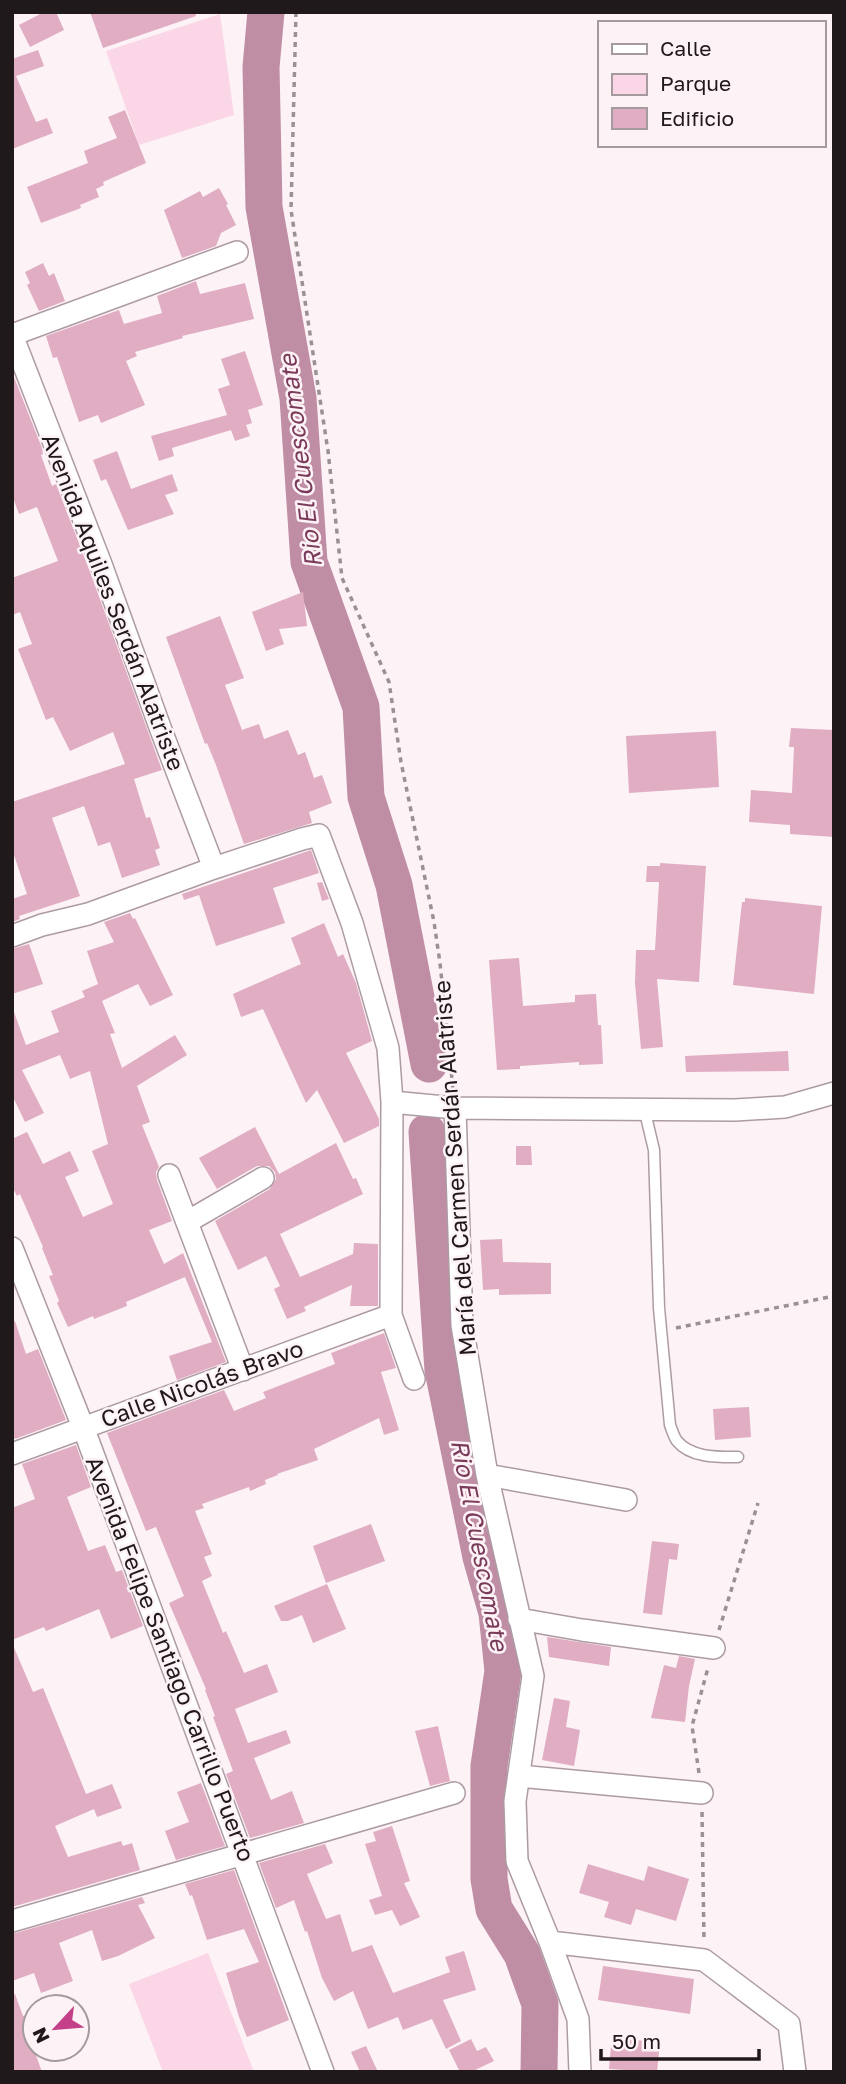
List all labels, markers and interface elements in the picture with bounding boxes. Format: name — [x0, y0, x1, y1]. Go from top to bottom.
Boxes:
legend — [598, 21, 825, 147]
text: Calle — [660, 35, 712, 61]
text: Parque — [660, 70, 731, 96]
text: Edificio — [660, 105, 734, 131]
water label: Rio El Cuescomate — [272, 351, 327, 569]
street label: Avenida Aquiles Serdán Alatriste — [37, 429, 191, 774]
street label: María del Carmen Serdán Alatriste — [427, 979, 481, 1357]
street label: Calle Nicolás Bravo — [97, 1333, 307, 1433]
water label: Rio El Cuescomate — [446, 1437, 516, 1655]
street label: Avenida Felipe Santiago Carrillo Puerto — [80, 1452, 261, 1865]
north arrow — [21, 1993, 91, 2063]
scale bar — [601, 2018, 758, 2062]
text: N — [27, 2024, 54, 2047]
text: 50 m — [612, 2028, 661, 2054]

